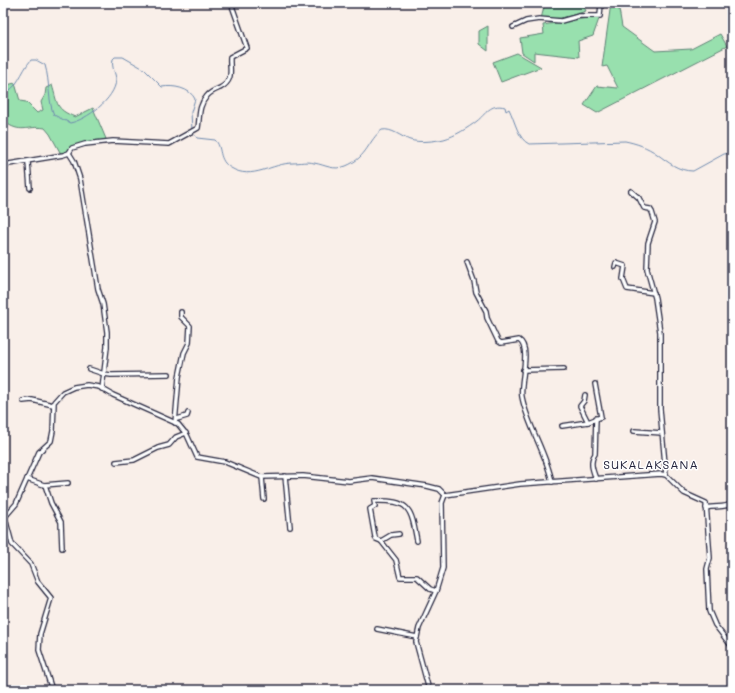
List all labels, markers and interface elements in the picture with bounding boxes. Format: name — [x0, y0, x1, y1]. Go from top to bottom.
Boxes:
district label: SUKALAKSANA — [603, 456, 699, 472]

